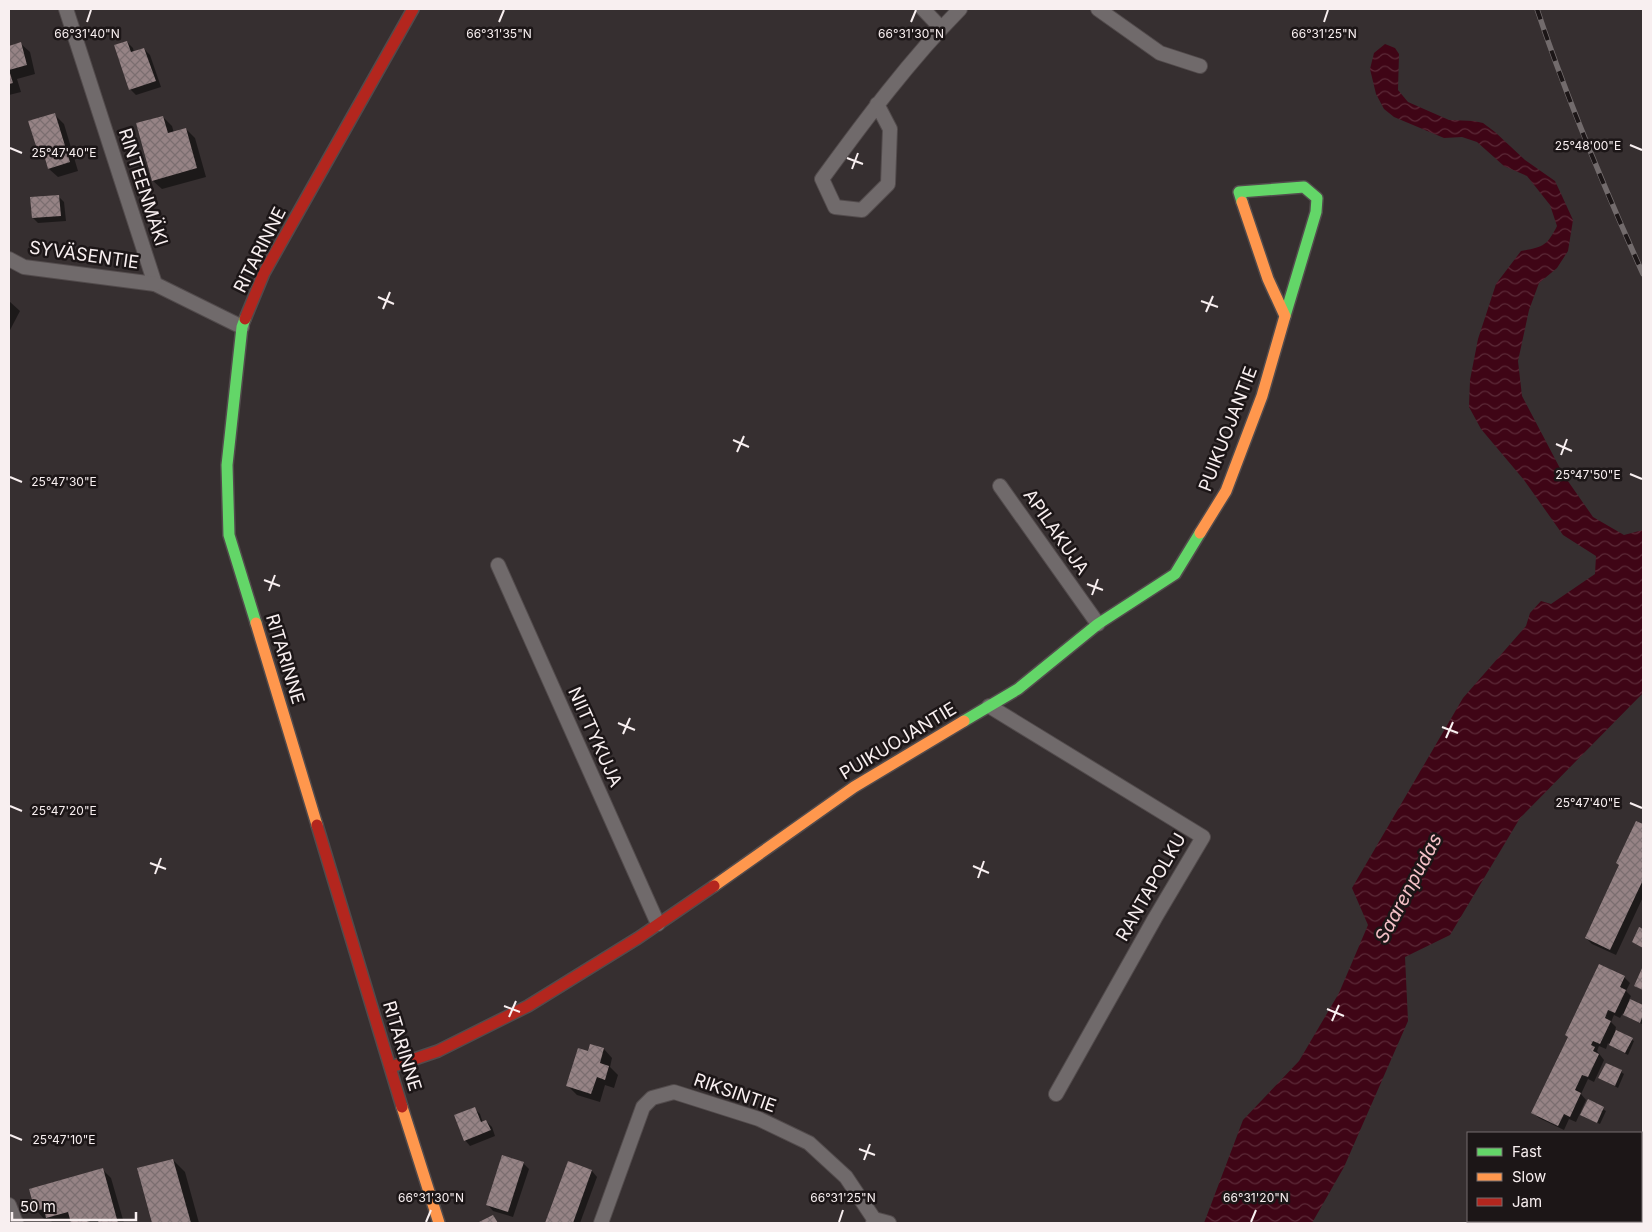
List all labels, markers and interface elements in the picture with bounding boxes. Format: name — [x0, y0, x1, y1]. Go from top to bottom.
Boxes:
text: 66°31'40"N — [54, 26, 120, 41]
text: 66°31'35"N — [466, 26, 532, 41]
text: 66°31'30"N — [878, 26, 944, 41]
text: 66°31'25"N — [1291, 26, 1357, 41]
street label: RINTEENMÄKI — [115, 125, 173, 248]
text: 25°48'00"E — [1555, 138, 1621, 153]
text: 25°47'40"E — [31, 145, 97, 160]
street label: RITARINNE — [229, 203, 290, 296]
street label: SYVÄSENTIE — [28, 235, 140, 273]
street label: PUIKUOJANTIE — [1194, 363, 1261, 494]
text: 25°47'50"E — [1555, 467, 1621, 482]
text: 25°47'30"E — [31, 474, 97, 489]
street label: APILAKUJA — [1019, 485, 1093, 578]
street label: RITARINNE — [262, 611, 309, 707]
street label: NIITTYKUJA — [564, 684, 627, 790]
street label: PUIKUOJANTIE — [836, 698, 960, 784]
text: 25°47'40"E — [1555, 795, 1621, 810]
text: 25°47'20"E — [31, 803, 97, 818]
street label: RANTAPOLKU — [1111, 829, 1190, 944]
water label: Saarenpudas — [1370, 830, 1447, 947]
street label: RITARINNE — [379, 998, 426, 1094]
street label: RIKSINTIE — [691, 1069, 779, 1116]
text: 25°47'10"E — [33, 1132, 95, 1147]
legend — [1467, 1132, 1642, 1222]
text: Fast — [1512, 1142, 1542, 1161]
text: Slow — [1512, 1167, 1546, 1186]
scale bar — [12, 1190, 136, 1222]
text: 66°31'30"N — [398, 1190, 464, 1205]
text: 66°31'25"N — [810, 1190, 876, 1205]
text: 66°31'20"N — [1223, 1190, 1289, 1205]
text: Jam — [1512, 1192, 1542, 1211]
text: 50 m — [20, 1197, 56, 1216]

